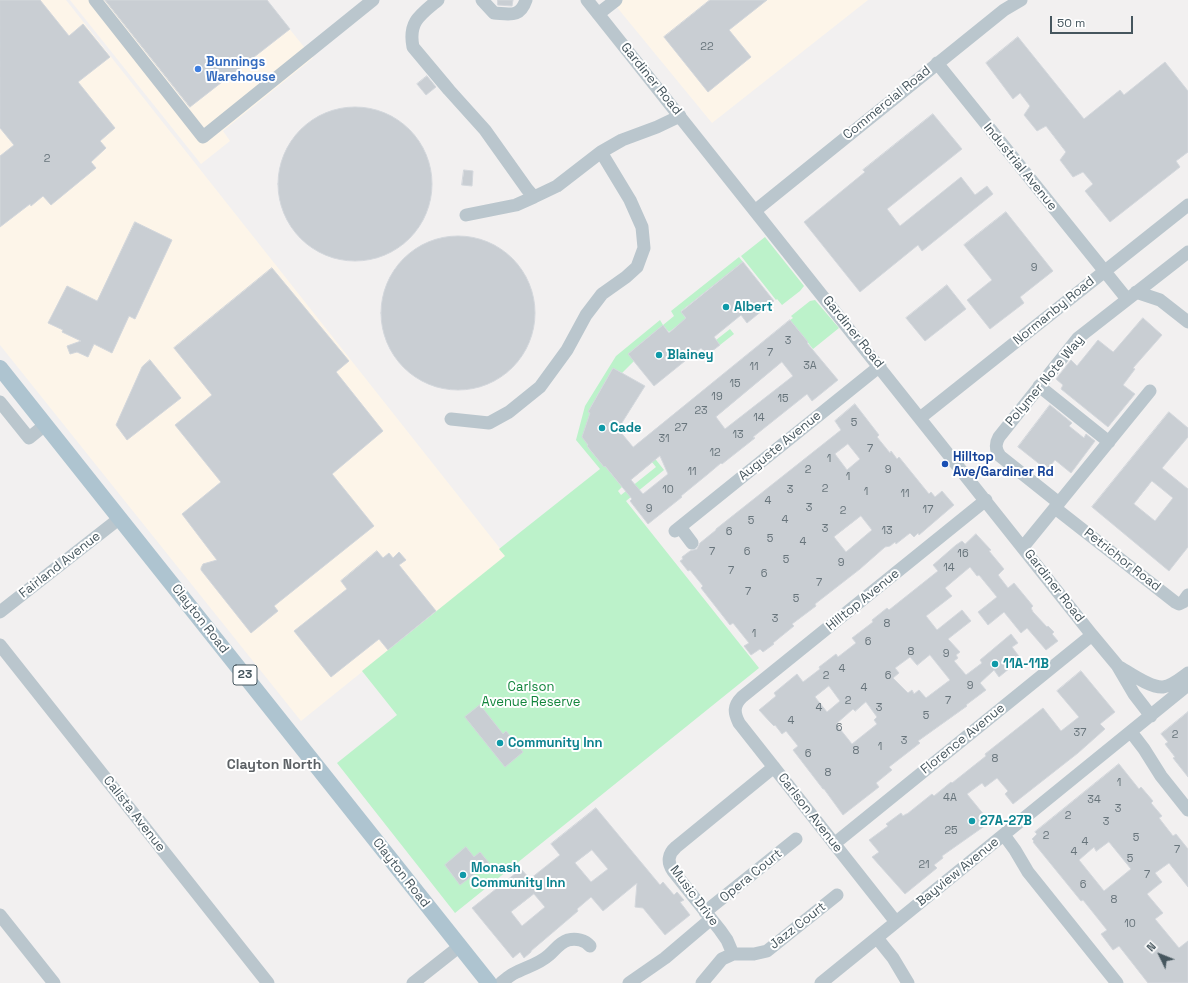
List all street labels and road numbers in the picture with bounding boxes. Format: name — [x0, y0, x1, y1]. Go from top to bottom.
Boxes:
street label: Gardiner Road — [617, 40, 685, 118]
street label: Commercial Road — [840, 63, 934, 143]
street label: Industrial Avenue — [980, 120, 1060, 214]
street label: Normanby Road — [1010, 274, 1098, 348]
street label: Gardiner Road — [819, 293, 887, 371]
street label: Polymer Note Way — [1003, 332, 1087, 430]
street label: Auguste Avenue — [736, 408, 824, 484]
street label: Petrichor Road — [1081, 525, 1163, 595]
street label: Fairland Avenue — [16, 528, 104, 602]
street label: Gardiner Road — [1021, 546, 1087, 626]
street label: Hilltop Avenue — [823, 566, 903, 634]
street label: Clayton Road — [168, 581, 232, 657]
road number: 23 — [233, 665, 257, 685]
street label: Florence Avenue — [918, 700, 1008, 778]
street label: Carlson Avenue — [774, 770, 846, 856]
street label: Calista Avenue — [100, 773, 168, 855]
street label: Bayview Avenue — [914, 834, 1002, 910]
street label: Clayton Road — [369, 835, 433, 911]
street label: Opera Court — [717, 846, 785, 906]
street label: Music Drive — [666, 863, 722, 929]
street label: Jazz Court — [767, 899, 829, 953]

